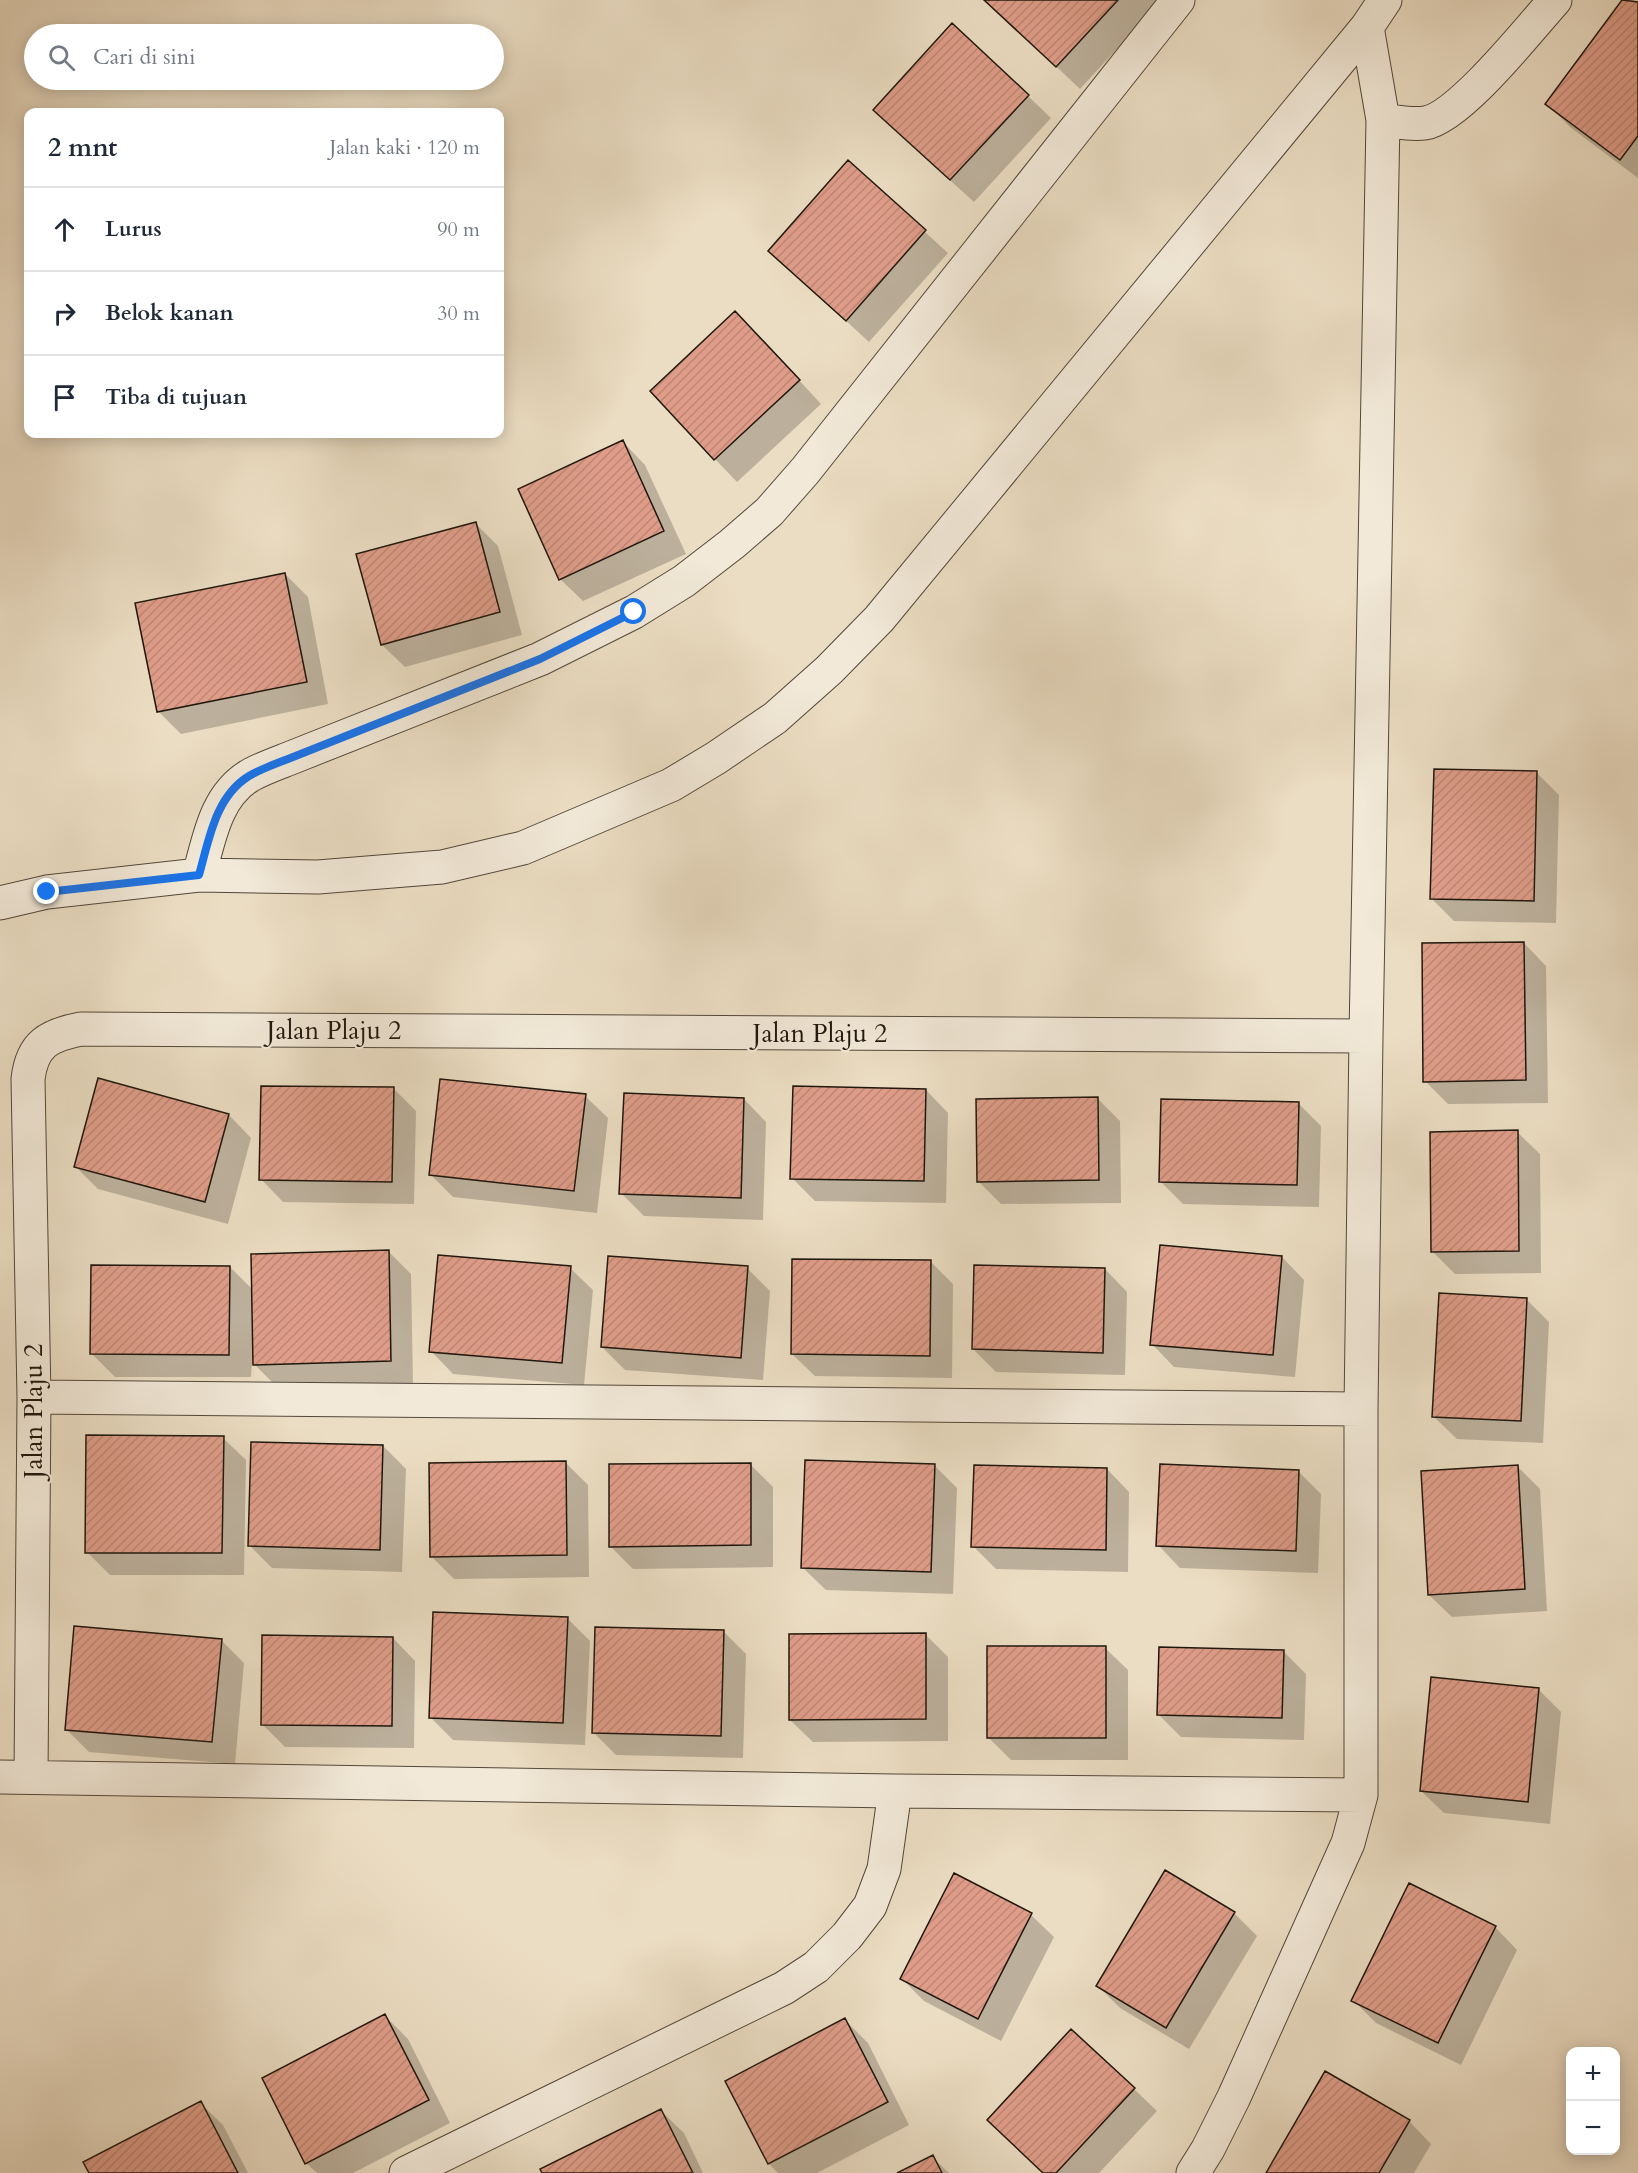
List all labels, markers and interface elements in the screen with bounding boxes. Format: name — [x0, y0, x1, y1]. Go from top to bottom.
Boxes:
search box — [24, 24, 504, 90]
icon: search — [45, 41, 78, 74]
text: Cari di sini — [93, 42, 196, 72]
text: 2 mnt — [48, 130, 117, 165]
text: Jalan kaki · 120 m — [330, 134, 480, 161]
icon: ahead — [48, 213, 81, 246]
text: Lurus — [105, 214, 162, 244]
text: 90 m — [437, 216, 480, 243]
icon: right — [48, 297, 81, 330]
text: Belok kanan — [105, 298, 234, 328]
text: 30 m — [437, 300, 480, 327]
icon: arrive — [48, 381, 81, 414]
text: Tiba di tujuan — [105, 382, 247, 412]
route start — [620, 598, 646, 624]
route end — [33, 878, 59, 904]
street label: Jalan Plaju 2 — [263, 1013, 401, 1048]
street label: Jalan Plaju 2 — [749, 1016, 887, 1051]
street label: Jalan Plaju 2 — [16, 1344, 51, 1482]
map controls — [1566, 2047, 1620, 2155]
button: + — [1566, 2047, 1620, 2101]
button: − — [1566, 2101, 1620, 2155]

